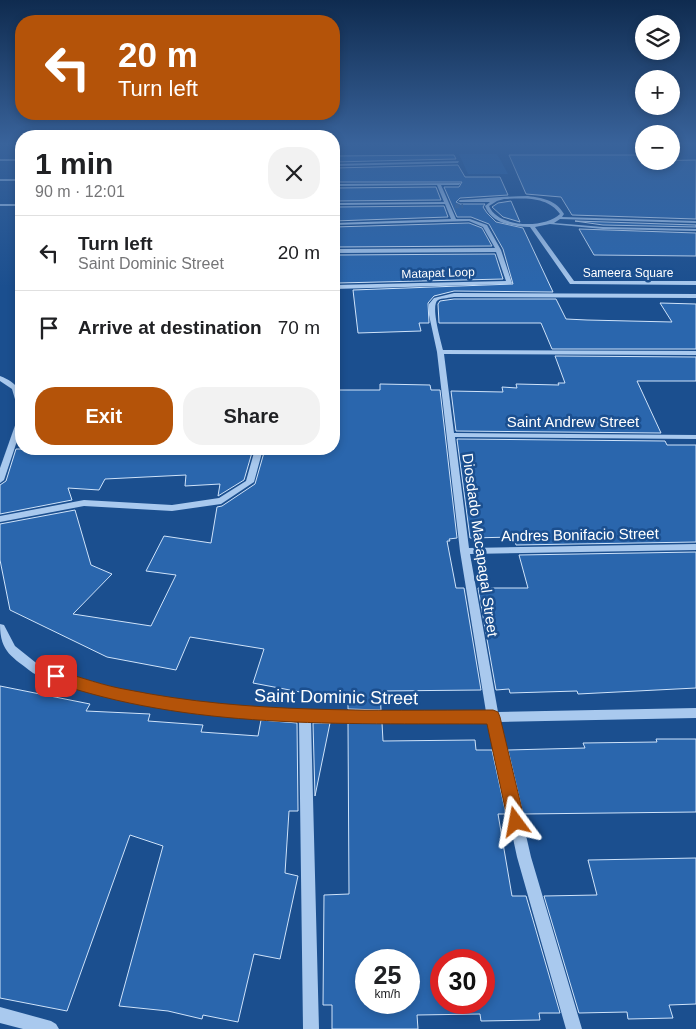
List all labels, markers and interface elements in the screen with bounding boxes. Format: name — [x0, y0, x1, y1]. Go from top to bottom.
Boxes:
map controls — [635, 15, 680, 170]
button: layers — [635, 15, 680, 60]
icon: left — [35, 35, 100, 100]
text: 20 m — [118, 35, 198, 74]
button: + — [635, 70, 680, 115]
text: Turn left — [118, 76, 198, 101]
button: − — [635, 125, 680, 170]
text: 1 min — [35, 147, 113, 180]
button: close — [268, 147, 320, 199]
text: 90 m · 12:01 — [35, 183, 125, 200]
text: Turn left — [78, 233, 153, 254]
icon: left — [35, 239, 63, 267]
text: 20 m — [278, 242, 320, 263]
text: Saint Dominic Street — [78, 255, 224, 272]
street label: Matapat Loop — [401, 265, 475, 281]
street label: Sameera Square — [583, 266, 674, 280]
icon: arrive — [35, 314, 63, 342]
text: Arrive at destination — [78, 317, 262, 338]
text: 70 m — [278, 317, 320, 338]
button: Exit — [35, 387, 173, 445]
button: Share — [183, 387, 320, 445]
street label: Saint Andrew Street — [507, 413, 640, 430]
street label: Diosdado Macapagal Street — [459, 452, 502, 639]
street label: Andres Bonifacio Street — [501, 525, 660, 544]
pin — [35, 655, 77, 697]
icon: arrive — [42, 662, 70, 690]
street label: Saint Dominic Street — [254, 686, 418, 708]
position arrow — [489, 795, 541, 847]
speed limit sign: 30 — [430, 949, 495, 1014]
text: 25 — [374, 961, 401, 989]
text: km/h — [374, 987, 401, 1001]

